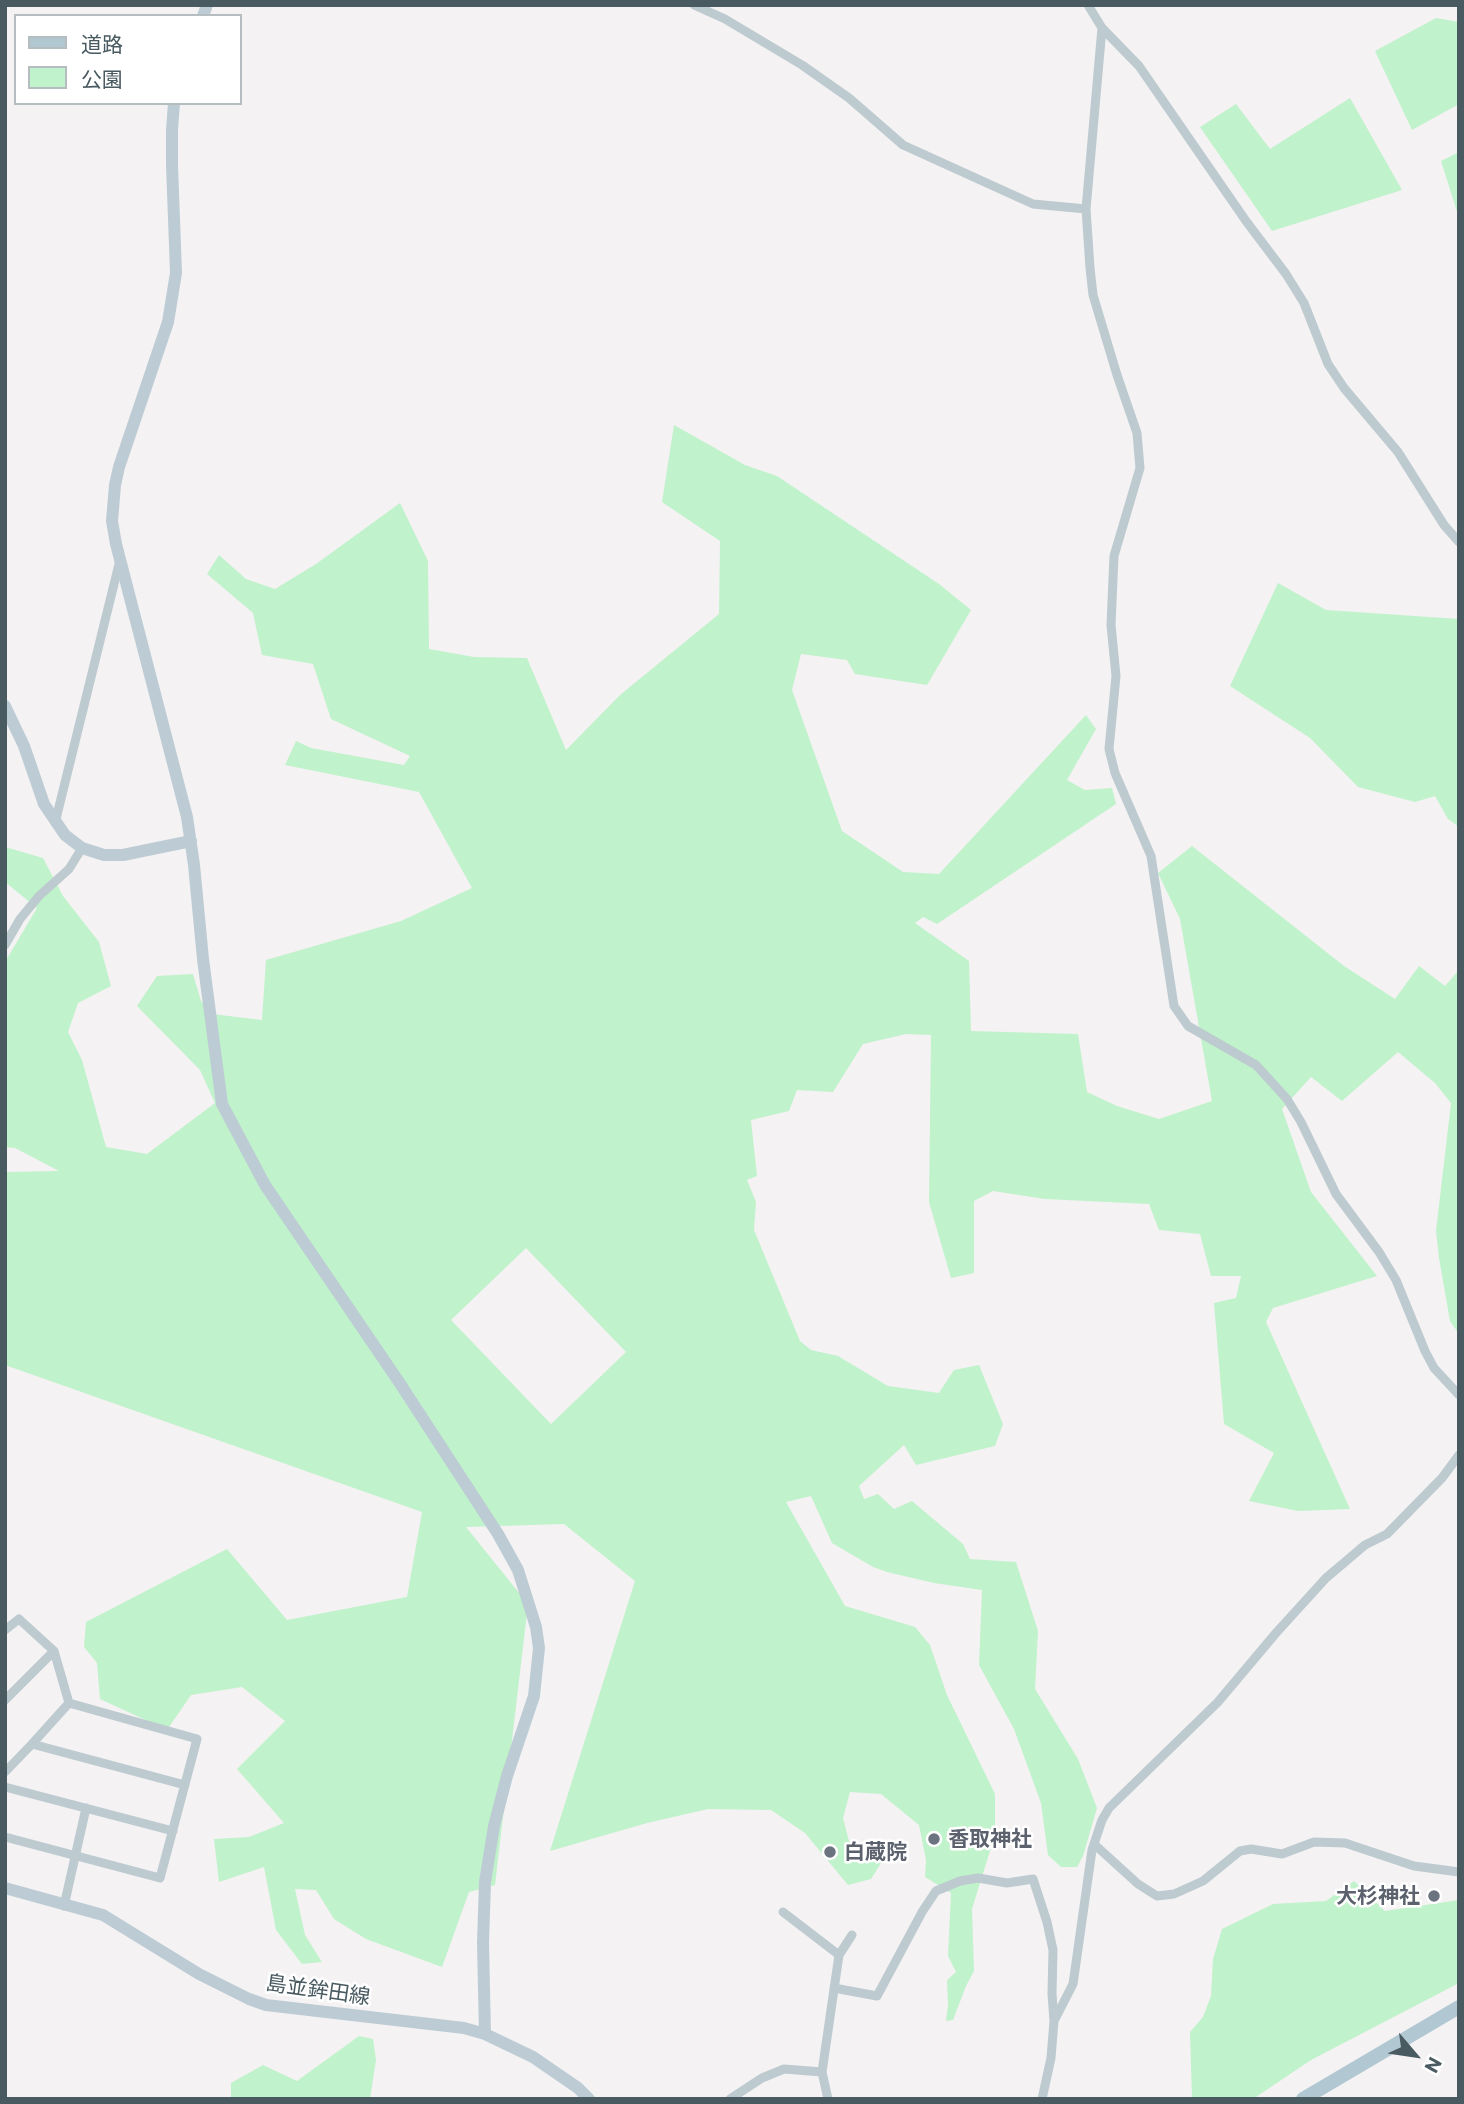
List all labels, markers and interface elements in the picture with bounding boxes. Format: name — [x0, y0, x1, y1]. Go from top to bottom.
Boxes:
legend — [14, 14, 242, 105]
text: 道路 — [81, 31, 123, 56]
text: 公園 — [81, 66, 123, 91]
place label: 香取神社 — [948, 1826, 1032, 1852]
marker: 香取神社 — [926, 1831, 942, 1847]
place label: 白蔵院 — [844, 1839, 907, 1865]
marker: 白蔵院 — [822, 1844, 838, 1860]
place label: 大杉神社 — [1336, 1883, 1420, 1909]
marker: 大杉神社 — [1426, 1888, 1442, 1904]
street label: 島並鉾田線 — [264, 1970, 372, 2010]
north arrow — [1380, 2020, 1450, 2090]
text: N — [1420, 2054, 1447, 2077]

